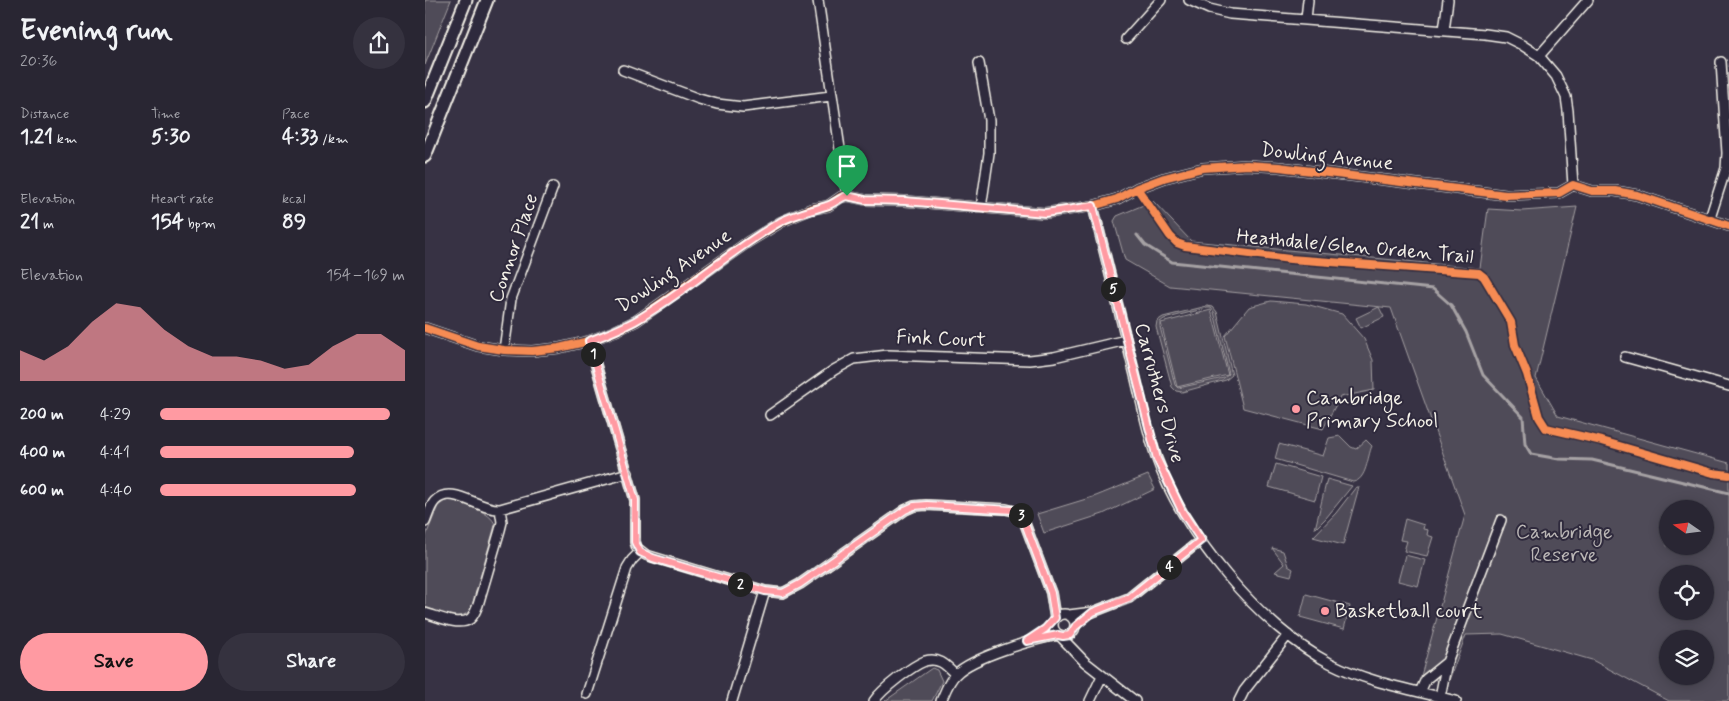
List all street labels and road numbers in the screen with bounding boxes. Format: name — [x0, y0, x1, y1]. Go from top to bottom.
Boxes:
street label: Dowling Avenue — [1259, 137, 1395, 179]
street label: Connor Place — [483, 190, 545, 306]
street label: Dowling Avenue — [611, 222, 738, 321]
street label: Heathdale/Glen Orden Trail — [1235, 223, 1475, 271]
street label: Carruthers Drive — [1127, 320, 1191, 466]
street label: Fink Court — [896, 324, 986, 354]

